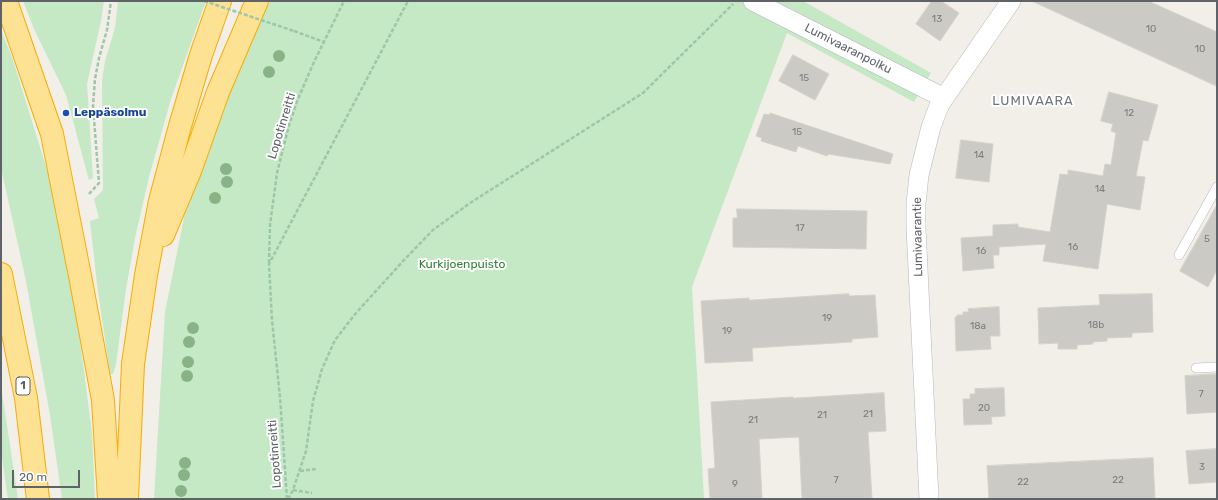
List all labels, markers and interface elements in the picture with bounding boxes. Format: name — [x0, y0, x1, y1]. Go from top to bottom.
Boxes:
house number: 13 — [932, 13, 942, 25]
street label: Lumivaaranpolku — [802, 21, 894, 77]
house number: 10 — [1146, 23, 1156, 35]
house number: 10 — [1195, 43, 1205, 55]
house number: 15 — [799, 72, 809, 84]
street label: Lopotinreitti — [265, 91, 299, 161]
district label: LUMIVAARA — [992, 93, 1074, 109]
place label: Leppäsolmu — [74, 106, 147, 120]
house number: 12 — [1124, 107, 1134, 119]
marker: Leppäsolmu — [61, 108, 71, 118]
house number: 15 — [792, 126, 802, 138]
house number: 14 — [974, 149, 984, 161]
house number: 14 — [1095, 183, 1105, 195]
street label: Lumivaarantie — [910, 197, 926, 277]
house number: 17 — [795, 222, 805, 234]
house number: 5 — [1204, 233, 1210, 245]
house number: 16 — [1068, 241, 1078, 253]
house number: 16 — [976, 245, 986, 257]
park label: Kurkijoenpuisto — [419, 258, 505, 272]
house number: 19 — [822, 312, 832, 324]
house number: 18b — [1088, 319, 1104, 331]
house number: 18a — [970, 320, 986, 332]
house number: 19 — [722, 325, 732, 337]
road number: 1 — [16, 377, 30, 395]
house number: 7 — [1198, 388, 1204, 400]
house number: 20 — [978, 402, 990, 414]
house number: 21 — [863, 408, 873, 420]
house number: 21 — [817, 409, 827, 421]
house number: 21 — [748, 414, 758, 426]
street label: Lopotinreitti — [265, 419, 285, 489]
house number: 3 — [1199, 461, 1205, 473]
scale bar — [14, 462, 82, 488]
text: 20 m — [19, 470, 47, 484]
house number: 7 — [833, 474, 839, 486]
house number: 22 — [1112, 474, 1124, 486]
house number: 22 — [1017, 476, 1029, 488]
house number: 9 — [732, 478, 738, 490]

